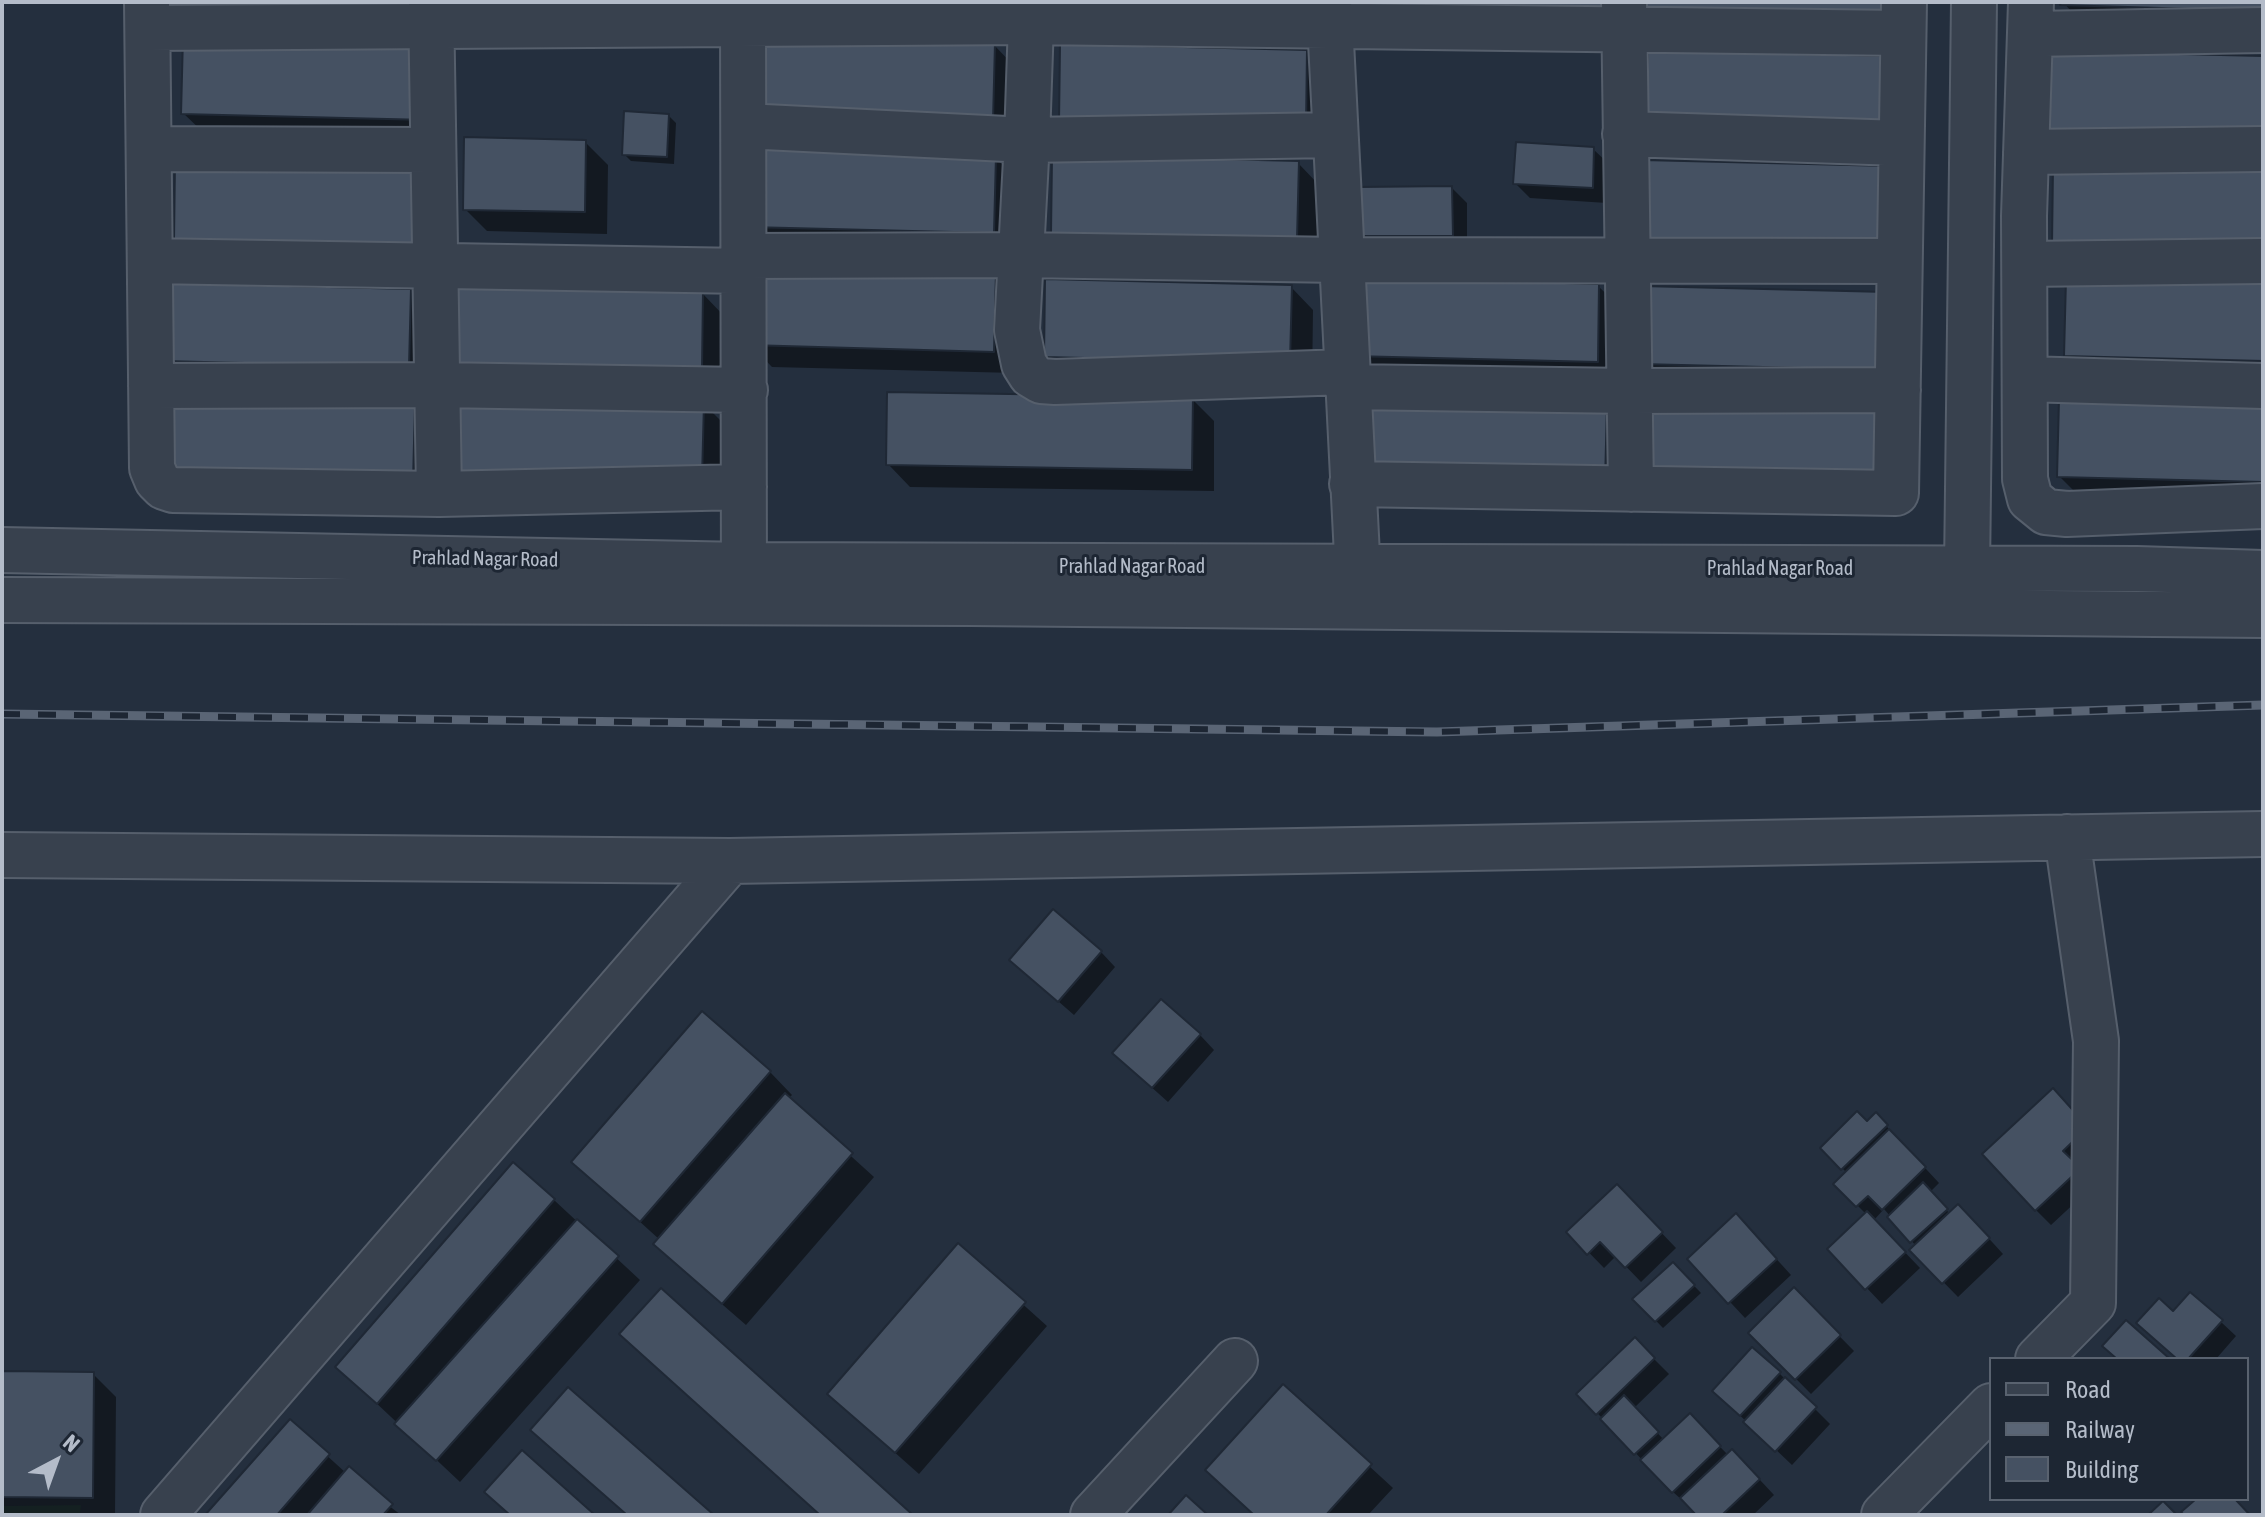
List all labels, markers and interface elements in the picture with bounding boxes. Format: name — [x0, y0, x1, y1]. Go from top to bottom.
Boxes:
street label: Prahlad Nagar Road — [412, 546, 558, 572]
street label: Prahlad Nagar Road — [1059, 555, 1205, 579]
street label: Prahlad Nagar Road — [1707, 557, 1853, 581]
legend — [1989, 1357, 2249, 1501]
text: Road — [2065, 1376, 2111, 1403]
text: Railway — [2065, 1416, 2135, 1443]
north arrow — [16, 1421, 96, 1501]
text: N — [58, 1429, 85, 1457]
text: Building — [2065, 1456, 2138, 1483]

